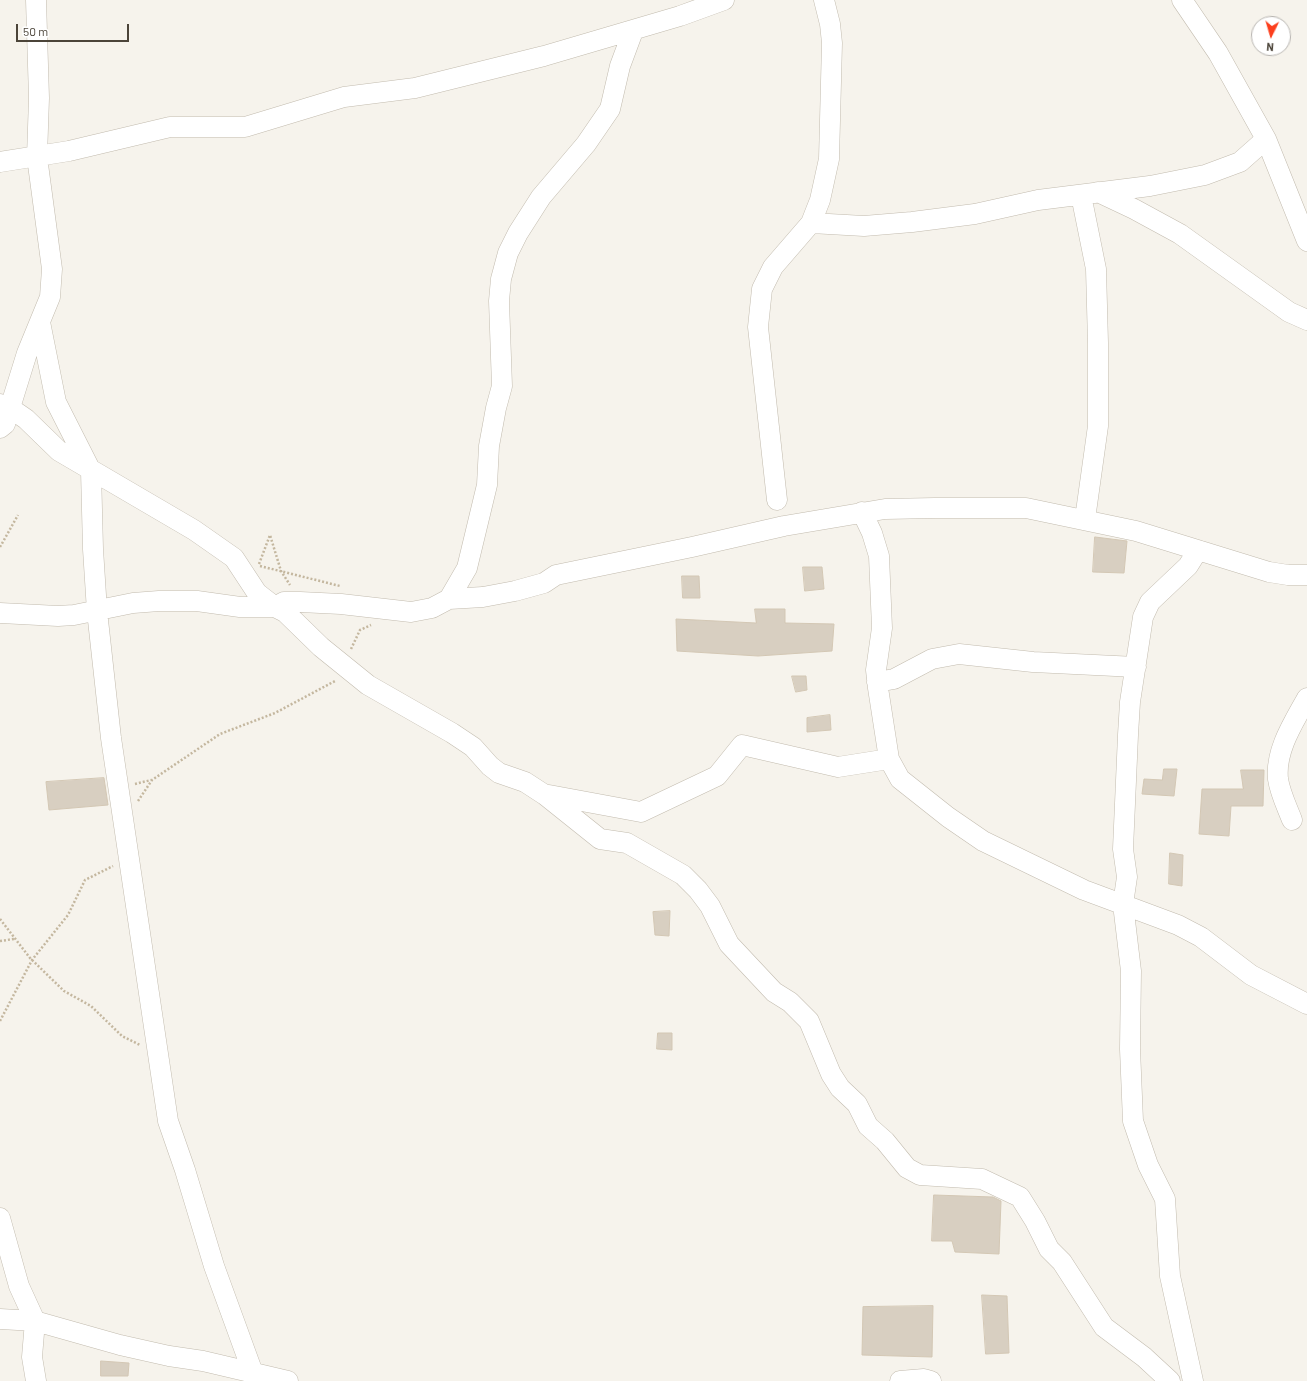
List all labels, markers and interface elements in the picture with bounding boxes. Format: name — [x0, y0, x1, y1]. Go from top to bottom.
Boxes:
scale bar — [18, 16, 131, 42]
north arrow — [1251, 16, 1291, 56]
text: 50 m — [23, 24, 48, 38]
text: N — [1266, 41, 1274, 54]

